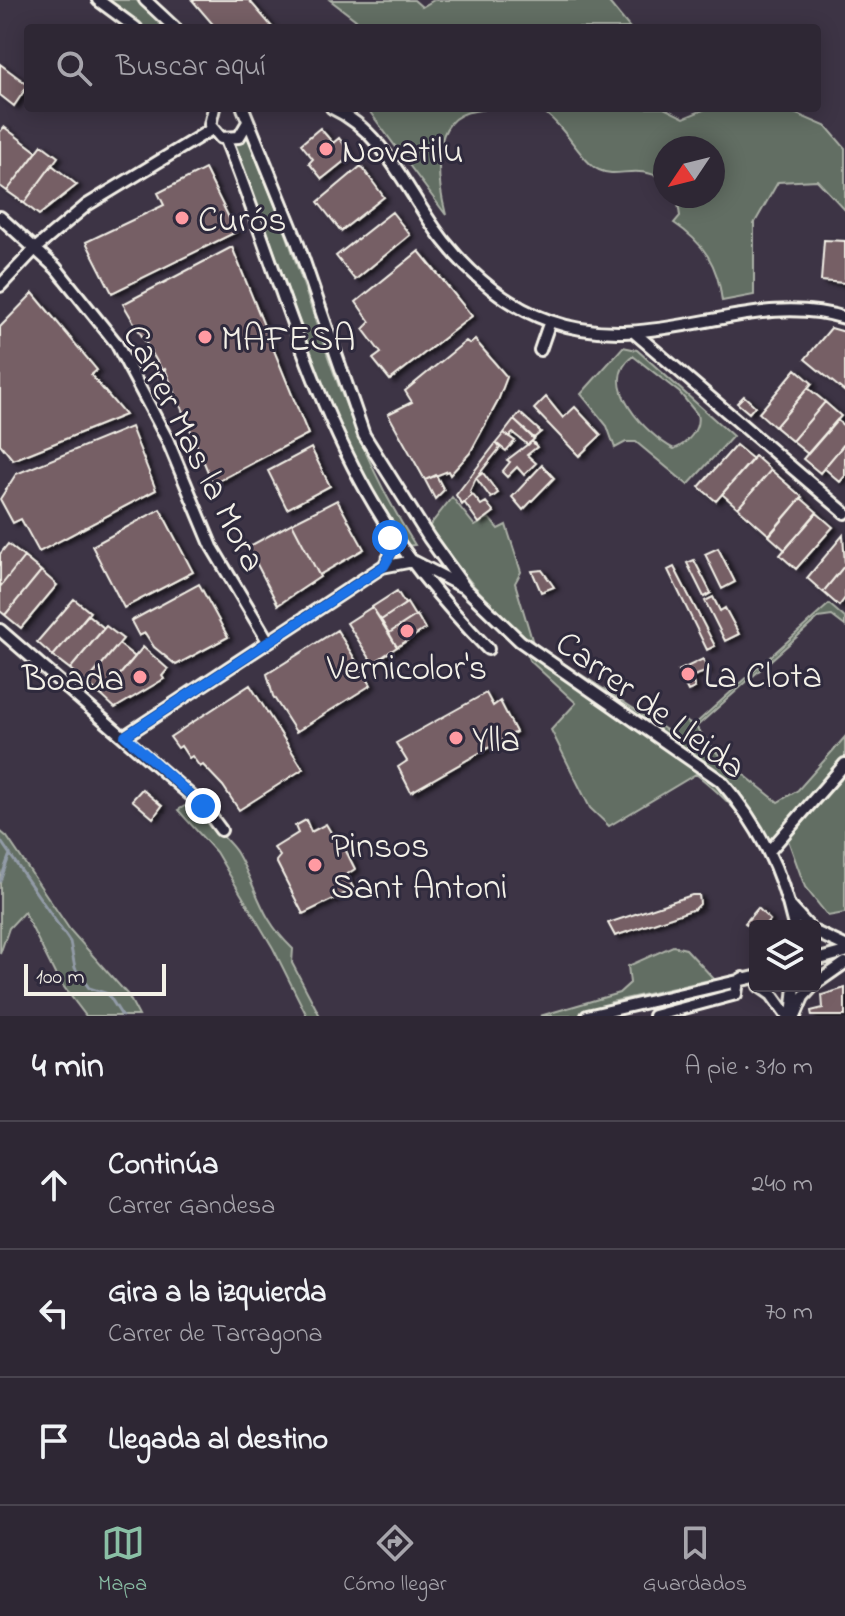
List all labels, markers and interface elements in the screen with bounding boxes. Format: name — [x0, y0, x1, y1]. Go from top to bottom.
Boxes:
search box — [24, 24, 821, 112]
icon: search — [52, 46, 96, 90]
text: Buscar aquí — [116, 46, 266, 90]
place label: Novatilu — [342, 127, 463, 180]
north arrow — [653, 136, 725, 208]
marker: Novatilu — [317, 140, 335, 158]
place label: Curós — [198, 196, 286, 249]
marker: Curós — [173, 209, 191, 227]
place label: MAFESA — [221, 315, 355, 368]
street label: Carrer Mas la Mora — [107, 316, 277, 582]
marker: MAFESA — [196, 328, 214, 346]
route start — [372, 520, 408, 556]
street label: Carrer de Lleida — [543, 619, 756, 794]
marker: Vernicolor's — [398, 622, 416, 640]
place label: Vernicolor's — [326, 644, 487, 697]
place label: La Clota — [704, 652, 822, 705]
place label: Boada — [21, 655, 124, 708]
marker: La Clota — [679, 665, 697, 683]
marker: Boada — [131, 668, 149, 686]
place label: Ylla — [472, 716, 520, 769]
marker: Ylla — [447, 729, 465, 747]
route end — [185, 788, 221, 824]
place label: Pinsos Sant Antoni — [331, 822, 507, 916]
marker: Pinsos Sant Antoni — [306, 856, 324, 874]
map controls — [749, 920, 821, 992]
button: layers — [749, 920, 821, 992]
scale bar — [24, 960, 166, 996]
text: 100 m — [36, 962, 85, 994]
text: 4 min — [32, 1043, 104, 1093]
text: A pie · 310 m — [685, 1049, 813, 1087]
text: Continúa — [108, 1144, 218, 1188]
icon: ahead — [32, 1163, 76, 1207]
text: 240 m — [751, 1166, 813, 1204]
text: Carrer Gandesa — [108, 1188, 275, 1226]
text: Gira a la izquierda — [108, 1272, 326, 1316]
icon: left — [32, 1291, 76, 1335]
text: 70 m — [764, 1294, 813, 1332]
text: Carrer de Tarragona — [108, 1316, 323, 1354]
icon: arrive — [32, 1419, 76, 1463]
text: Llegada al destino — [108, 1419, 328, 1463]
tab: Mapa — [98, 1521, 147, 1601]
tab: Cómo llegar — [343, 1521, 447, 1601]
tab: Guardados — [643, 1521, 747, 1601]

